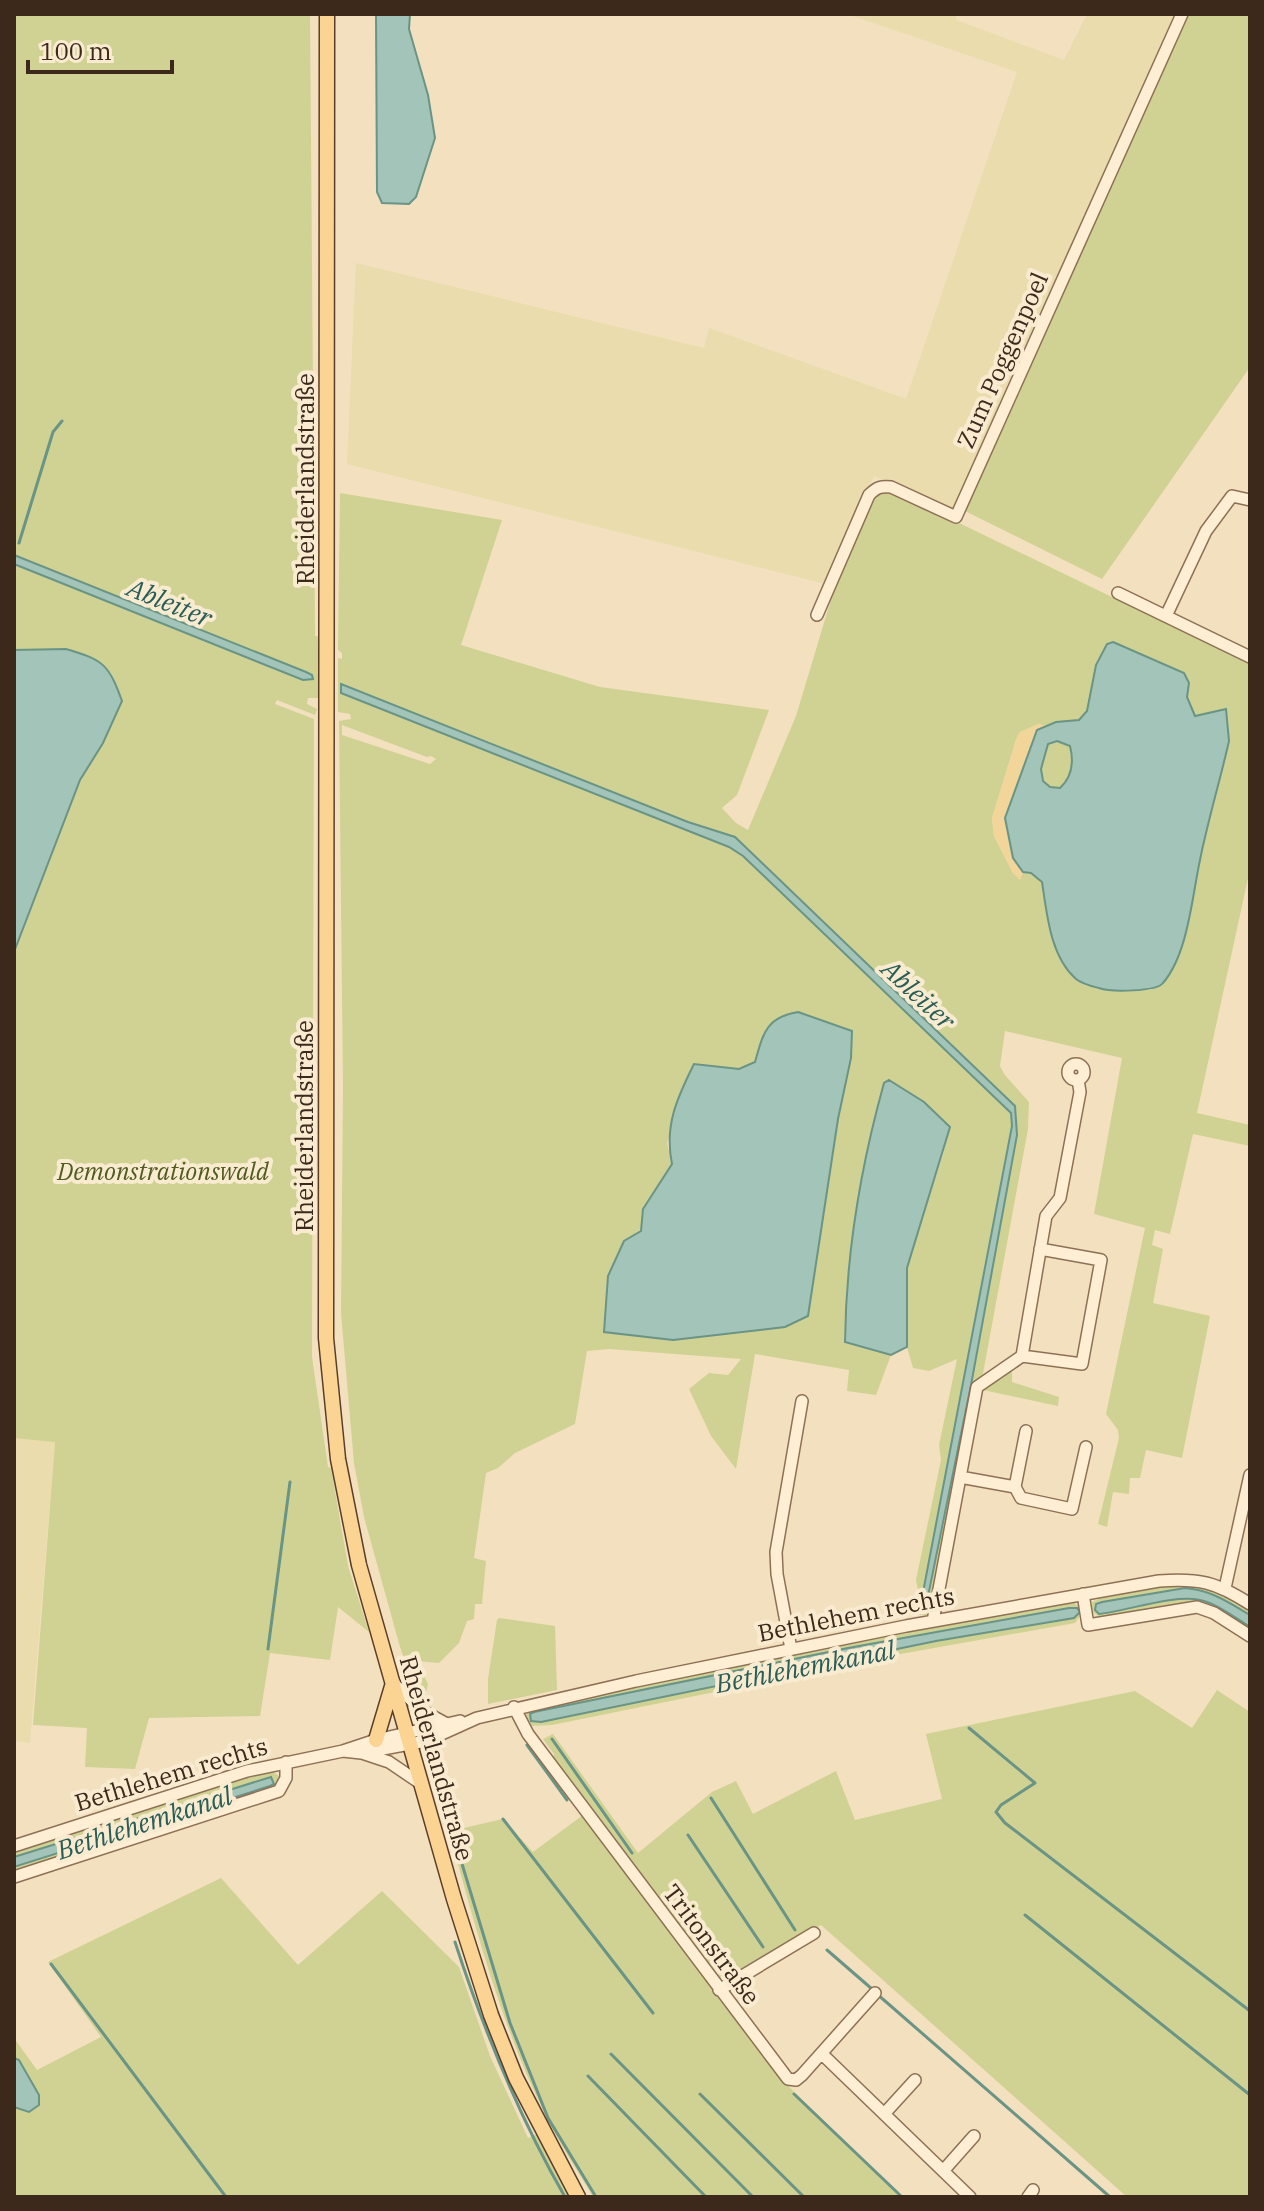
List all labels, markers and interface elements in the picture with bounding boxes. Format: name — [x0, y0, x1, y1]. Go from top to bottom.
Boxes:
scale bar — [28, 24, 172, 74]
text: 100 m — [40, 35, 112, 67]
street label: Zum Poggenpoel — [949, 267, 1055, 453]
street label: Rheiderlandstraße — [289, 373, 321, 585]
water label: Ableiter — [121, 569, 218, 635]
water label: Ableiter — [874, 950, 963, 1037]
street label: Rheiderlandstraße — [288, 1020, 320, 1232]
park label: Demonstrationswald — [56, 1155, 270, 1187]
street label: Bethlehem rechts — [755, 1579, 957, 1649]
water label: Bethlehemkanal — [711, 1632, 898, 1700]
street label: Rheiderlandstraße — [392, 1652, 482, 1864]
street label: Bethlehem rechts — [71, 1729, 271, 1819]
water label: Bethlehemkanal — [51, 1777, 236, 1867]
street label: Tritonstraße — [656, 1877, 768, 2011]

